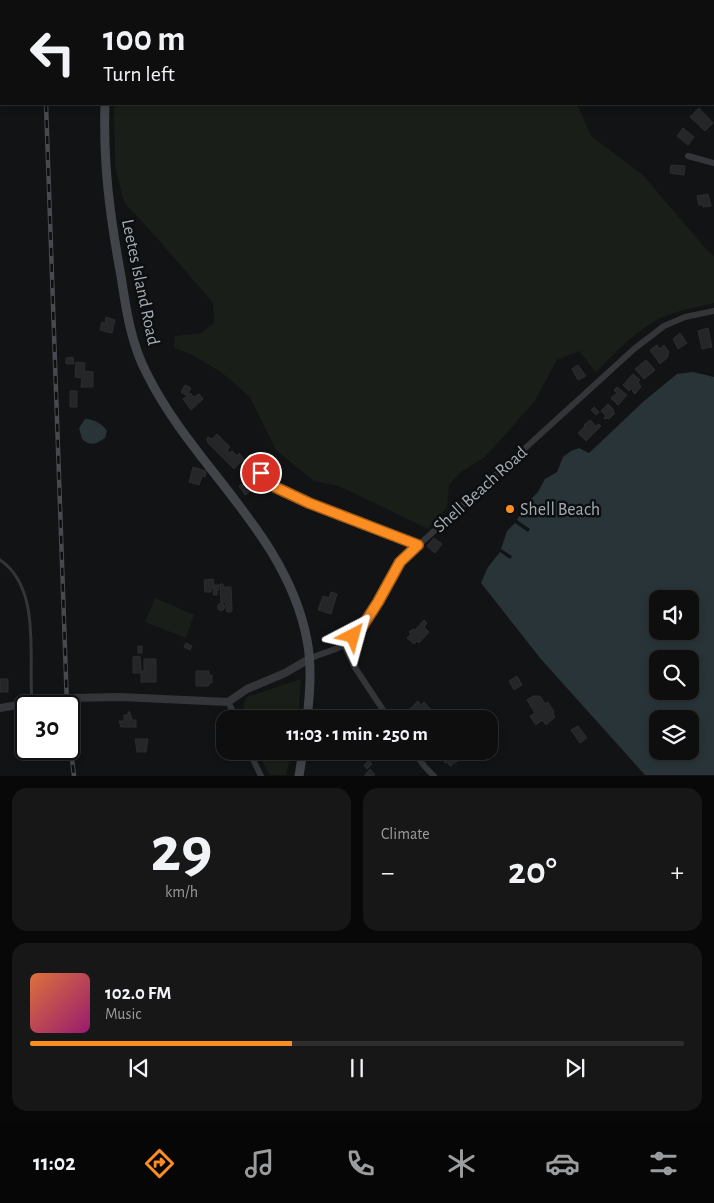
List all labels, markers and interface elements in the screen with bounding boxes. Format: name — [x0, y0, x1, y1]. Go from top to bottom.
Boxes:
icon: left — [20, 20, 85, 85]
text: 100 m — [103, 22, 186, 57]
text: Turn left — [103, 63, 175, 85]
street label: Leetes Island Road — [118, 218, 162, 347]
street label: Shell Beach Road — [430, 443, 531, 536]
pin — [240, 452, 282, 494]
icon: arrive — [247, 459, 275, 487]
place label: Shell Beach — [520, 501, 600, 519]
marker: Shell Beach — [504, 503, 516, 515]
map controls — [649, 590, 699, 760]
button: sound — [649, 590, 699, 640]
position arrow — [326, 609, 378, 661]
button: search — [649, 650, 699, 700]
speed limit sign: 30 — [15, 695, 80, 760]
button: layers — [649, 710, 699, 760]
text: 11:03 · 1 min · 250 m — [286, 725, 428, 744]
text: 29 — [150, 818, 213, 883]
text: Climate — [381, 826, 430, 842]
text: 20° — [508, 853, 557, 891]
text: − — [381, 859, 394, 887]
text: + — [671, 859, 684, 887]
text: km/h — [165, 884, 198, 900]
text: 102.0 FM — [105, 984, 171, 1003]
text: Music — [105, 1006, 141, 1022]
icon: previous — [125, 1054, 153, 1082]
icon: pause — [343, 1054, 371, 1082]
icon: next — [561, 1054, 589, 1082]
icon: directions — [142, 1146, 177, 1181]
icon: music — [242, 1146, 277, 1181]
icon: phone — [343, 1146, 378, 1181]
icon: climate — [444, 1146, 479, 1181]
icon: car — [545, 1146, 580, 1181]
icon: filters — [646, 1146, 681, 1181]
text: 11:02 — [33, 1152, 76, 1174]

